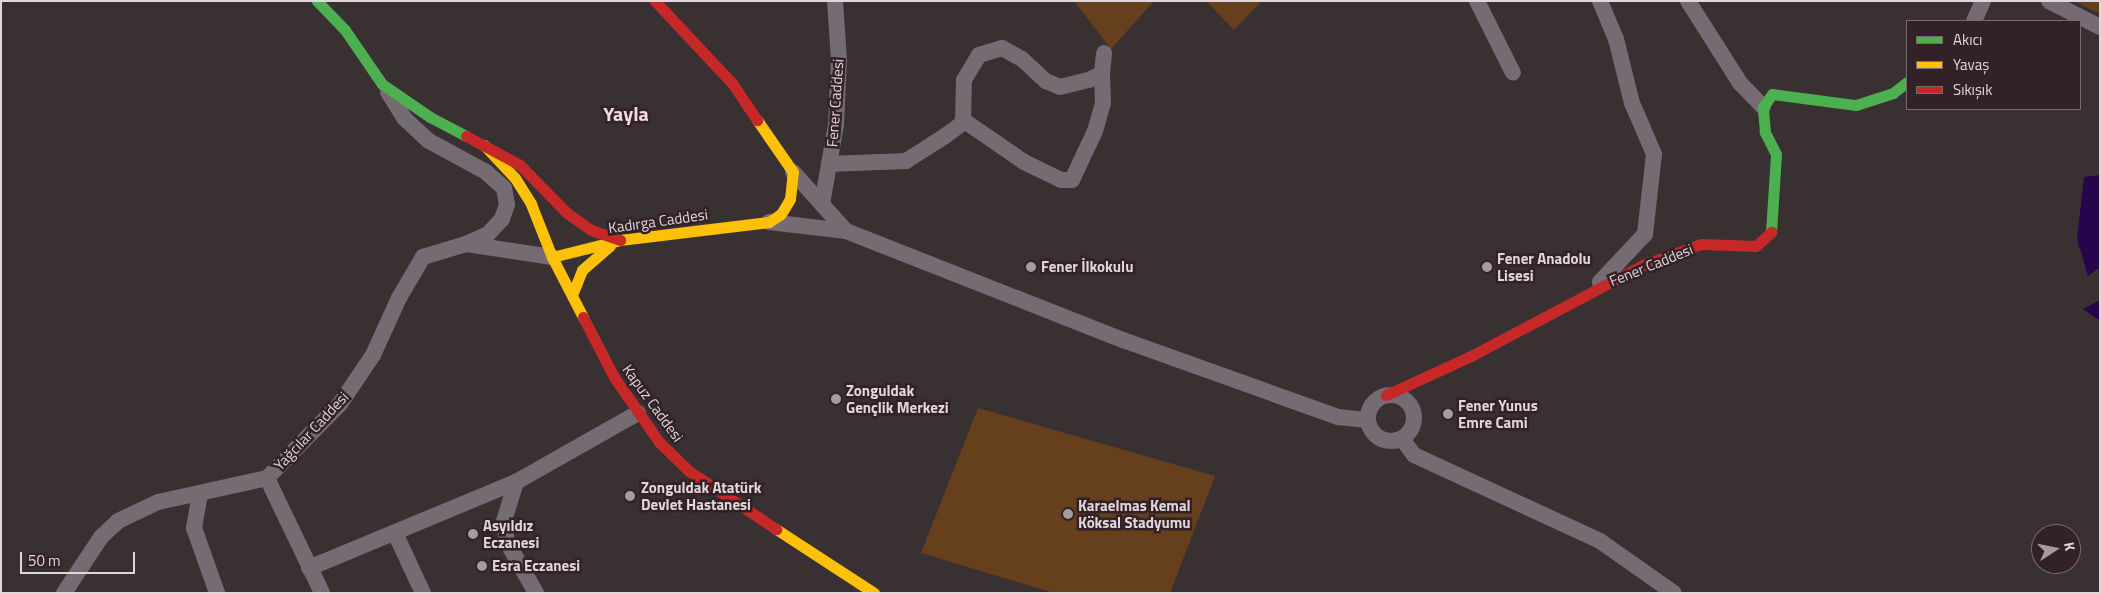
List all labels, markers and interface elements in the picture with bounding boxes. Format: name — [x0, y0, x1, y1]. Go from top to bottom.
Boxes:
legend — [1906, 20, 2081, 110]
text: Akıcı — [1953, 28, 1982, 51]
text: Yavaş — [1953, 53, 1989, 76]
street label: Fener Caddesi — [823, 58, 847, 148]
text: Sıkışık — [1953, 78, 1992, 101]
district label: Yayla — [603, 101, 649, 125]
street label: Kadırga Caddesi — [607, 205, 709, 237]
street label: Fener Caddesi — [1607, 240, 1695, 290]
place label: Fener Anadolu Lisesi — [1497, 249, 1591, 284]
place label: Fener İlkokulu — [1041, 258, 1133, 276]
marker: Fener İlkokulu — [1025, 261, 1037, 273]
marker: Fener Anadolu Lisesi — [1481, 261, 1493, 273]
street label: Kapuz Caddesi — [619, 361, 687, 445]
place label: Zonguldak Gençlik Merkezi — [846, 381, 949, 416]
street label: Yağcılar Caddesi — [270, 388, 352, 474]
marker: Zonguldak Gençlik Merkezi — [830, 393, 842, 405]
place label: Fener Yunus Emre Cami — [1458, 396, 1538, 431]
marker: Fener Yunus Emre Cami — [1442, 408, 1454, 420]
place label: Zonguldak Atatürk Devlet Hastanesi — [641, 478, 761, 513]
marker: Zonguldak Atatürk Devlet Hastanesi — [623, 489, 637, 503]
place label: Karaelmas Kemal Köksal Stadyumu — [1078, 496, 1191, 531]
marker: Karaelmas Kemal Köksal Stadyumu — [1062, 508, 1074, 520]
place label: Asyıldız Eczanesi — [483, 516, 539, 551]
north arrow — [2031, 524, 2081, 574]
marker: Asyıldız Eczanesi — [467, 528, 479, 540]
text: K — [2059, 540, 2081, 552]
scale bar — [22, 542, 138, 574]
text: 50 m — [28, 549, 61, 572]
place label: Esra Eczanesi — [492, 557, 580, 575]
marker: Esra Eczanesi — [476, 560, 488, 572]

